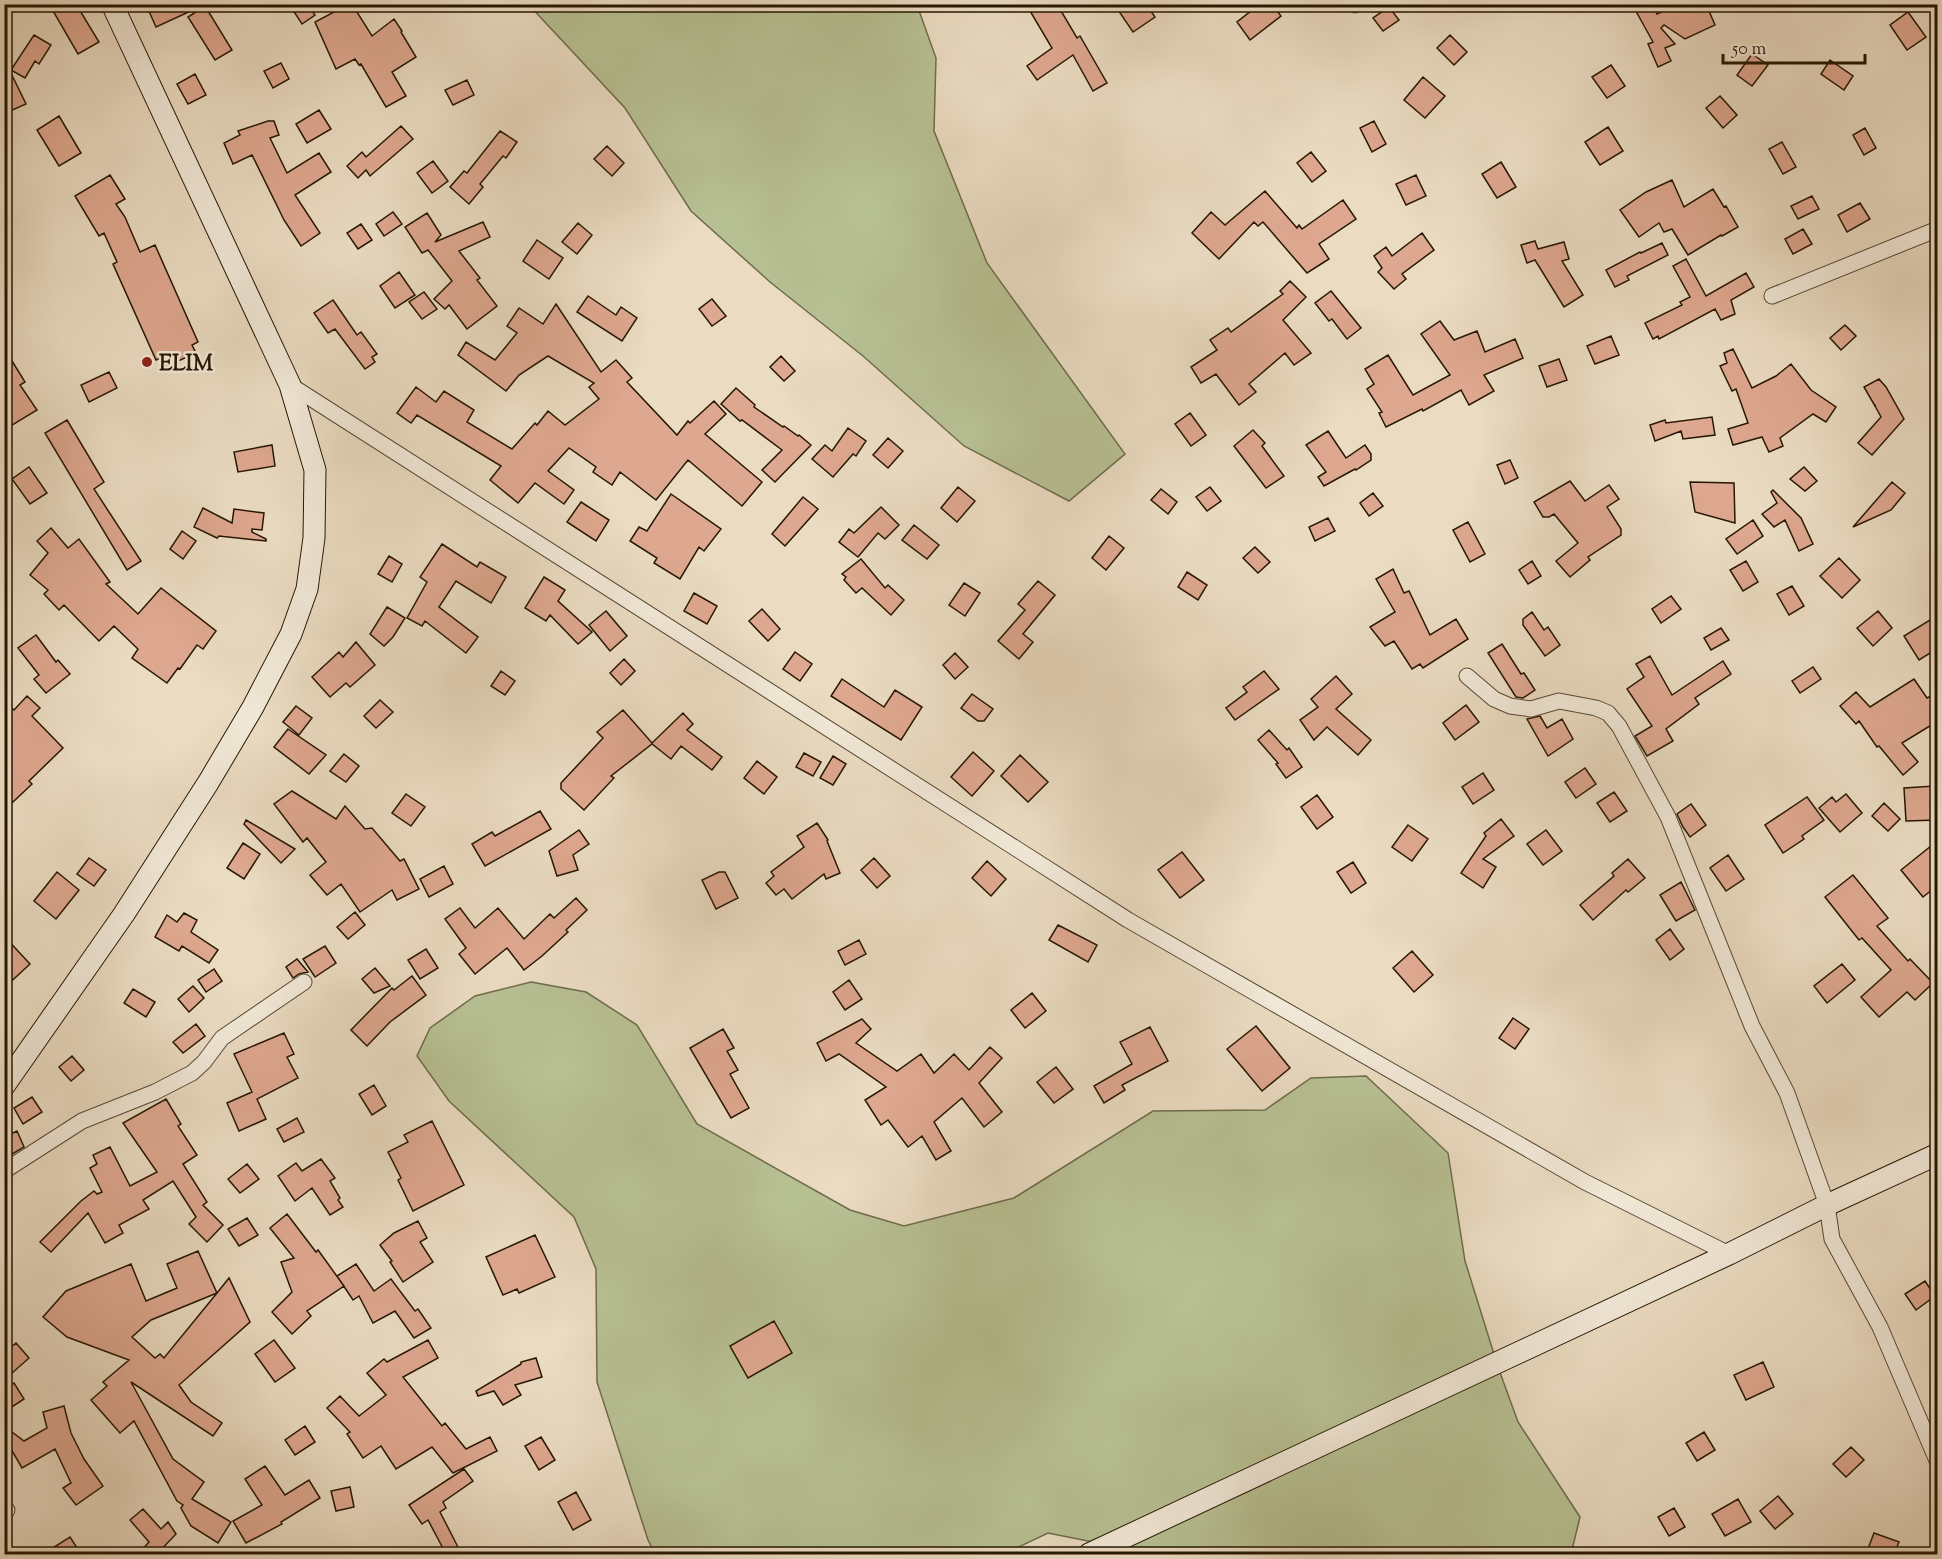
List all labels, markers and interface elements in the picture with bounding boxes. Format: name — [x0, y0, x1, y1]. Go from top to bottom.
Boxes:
scale bar — [1723, 27, 1866, 65]
text: 50 m — [1731, 37, 1767, 63]
place label: ELIM — [159, 349, 214, 381]
marker: ELIM — [140, 355, 154, 369]

